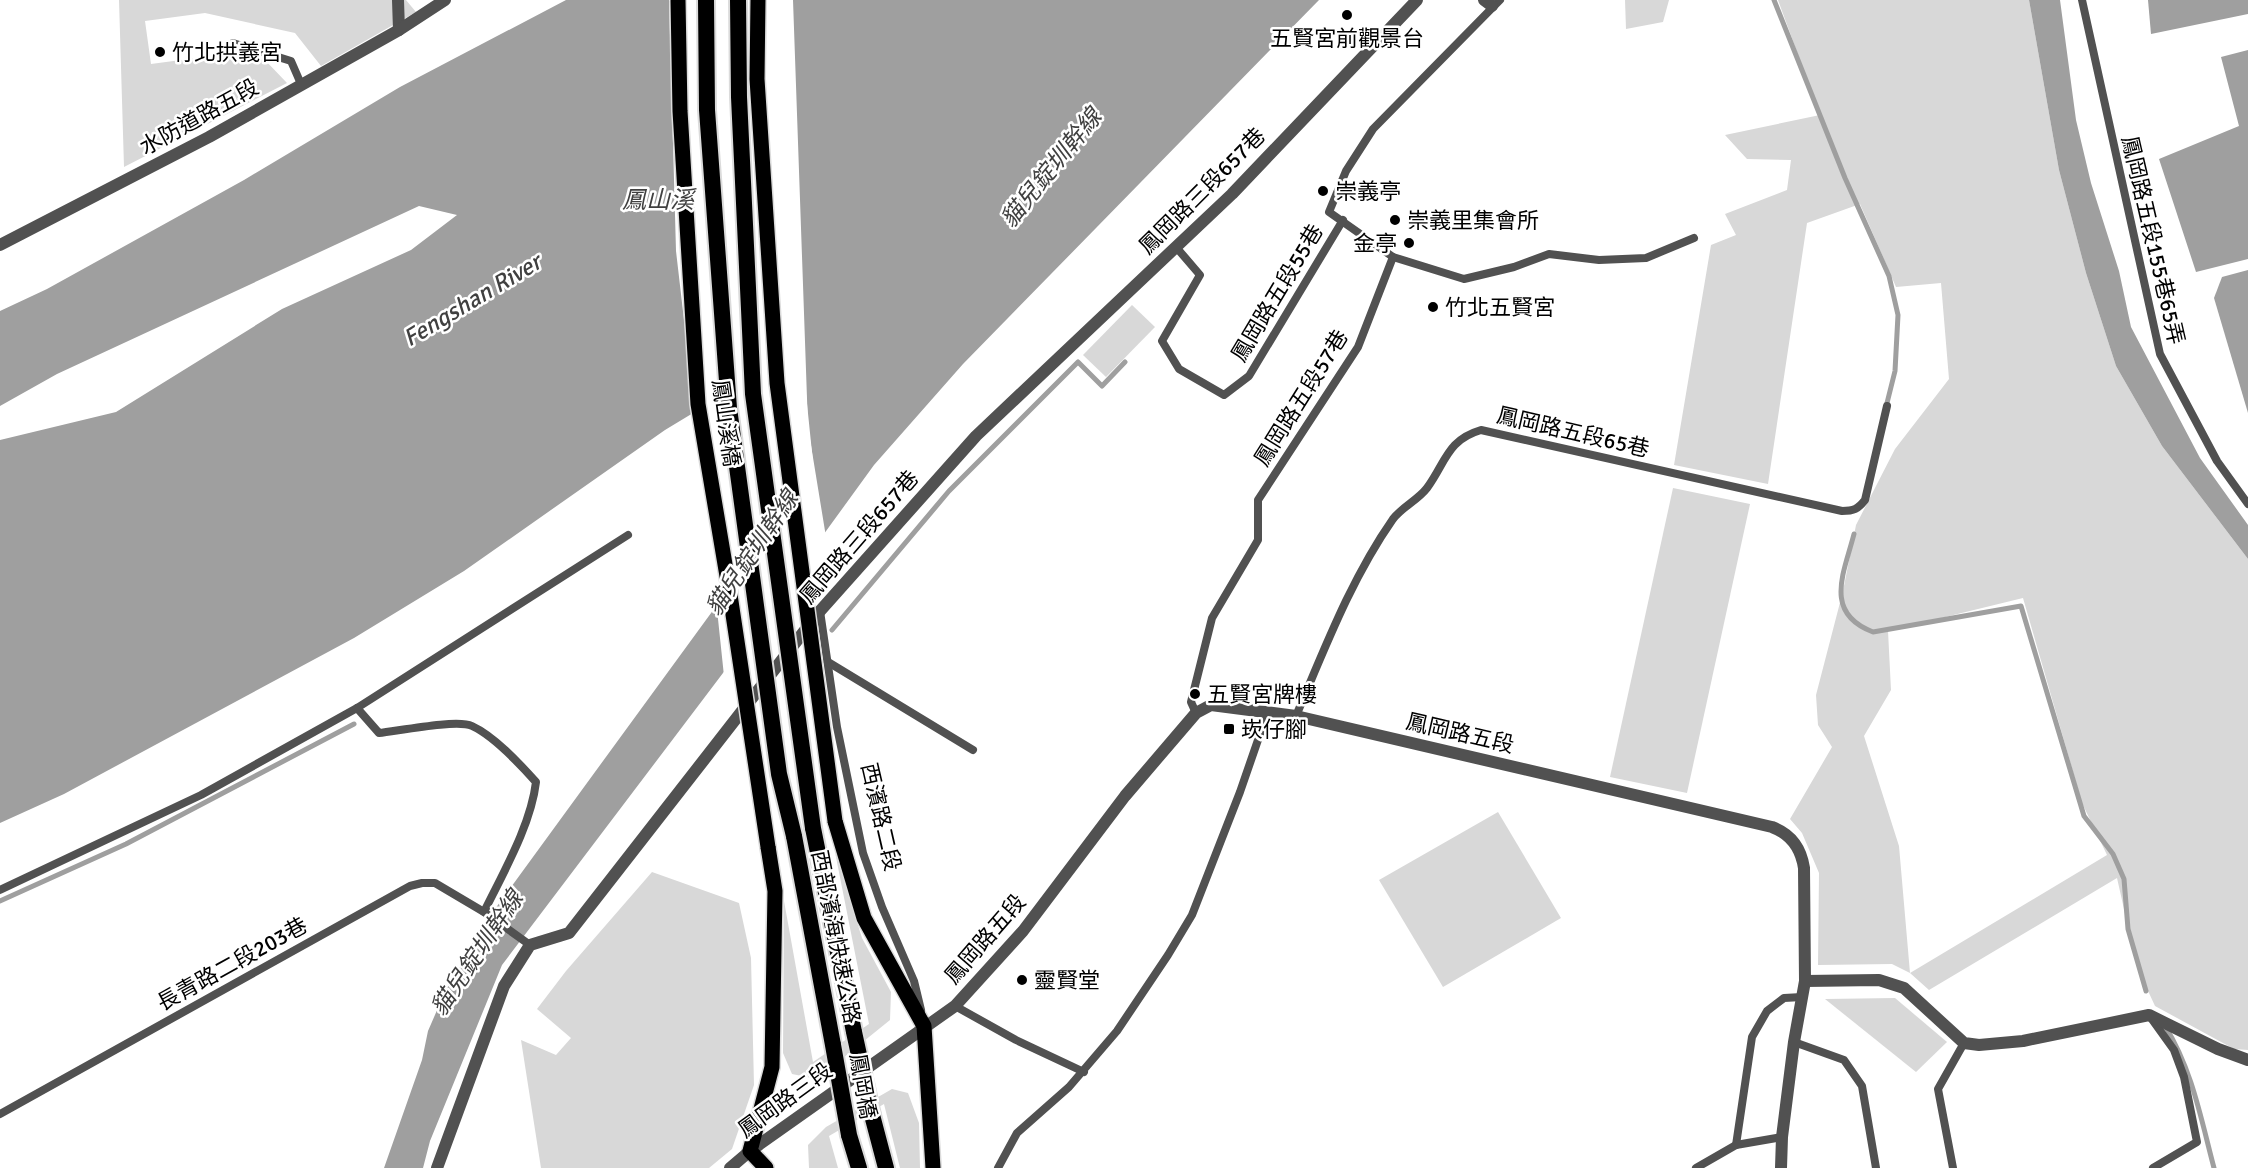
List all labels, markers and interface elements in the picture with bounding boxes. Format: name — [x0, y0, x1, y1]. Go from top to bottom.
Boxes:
marker: 五賢宮前觀景台 — [1340, 8, 1354, 22]
place label: 五賢宮前觀景台 — [1270, 25, 1424, 52]
place label: 竹北拱義宮 — [172, 39, 282, 66]
marker: 竹北拱義宮 — [153, 45, 167, 59]
street label: 水防道路五段 — [135, 73, 263, 161]
water label: 貓兒錠圳幹線 — [994, 100, 1110, 233]
street label: 鳳岡路三段657巷 — [1133, 122, 1271, 260]
street label: 鳳岡路五段155巷65弄 — [2116, 133, 2190, 347]
place label: 崇義亭 — [1335, 178, 1401, 205]
marker: 崇義亭 — [1316, 184, 1330, 198]
water label: 鳳山溪 — [622, 185, 697, 215]
place label: 崇義里集會所 — [1407, 207, 1539, 234]
marker: 崇義里集會所 — [1388, 213, 1402, 227]
street label: 鳳岡路五段55巷 — [1225, 219, 1329, 367]
place label: 金亭 — [1353, 230, 1397, 257]
marker: 金亭 — [1402, 236, 1416, 250]
water label: Fengshan River — [397, 245, 549, 353]
place label: 竹北五賢宮 — [1445, 294, 1555, 321]
marker: 竹北五賢宮 — [1426, 300, 1440, 314]
street label: 鳳岡路五段57巷 — [1248, 325, 1354, 471]
street label: 鳳山溪橋 — [707, 378, 745, 468]
street label: 鳳岡路五段65巷 — [1494, 401, 1652, 463]
street label: 鳳岡路三段657巷 — [794, 465, 924, 609]
water label: 貓兒錠圳幹線 — [699, 482, 806, 621]
place label: 五賢宮牌樓 — [1207, 681, 1317, 708]
marker: 五賢宮牌樓 — [1188, 687, 1202, 701]
street label: 鳳岡路五段 — [1403, 707, 1517, 759]
place label: 崁仔腳 — [1241, 716, 1307, 743]
marker: 崁仔腳 — [1222, 722, 1236, 736]
street label: 西濱路二段 — [855, 760, 907, 874]
street label: 西部濱海快速公路 — [806, 848, 866, 1026]
water label: 貓兒錠圳幹線 — [424, 882, 531, 1021]
street label: 鳳岡路五段 — [939, 889, 1031, 989]
street label: 長青路二段203巷 — [152, 912, 312, 1016]
place label: 靈賢堂 — [1034, 967, 1100, 994]
marker: 靈賢堂 — [1015, 973, 1029, 987]
street label: 鳳岡橋 — [844, 1051, 882, 1121]
street label: 鳳岡路三段 — [733, 1057, 837, 1143]

